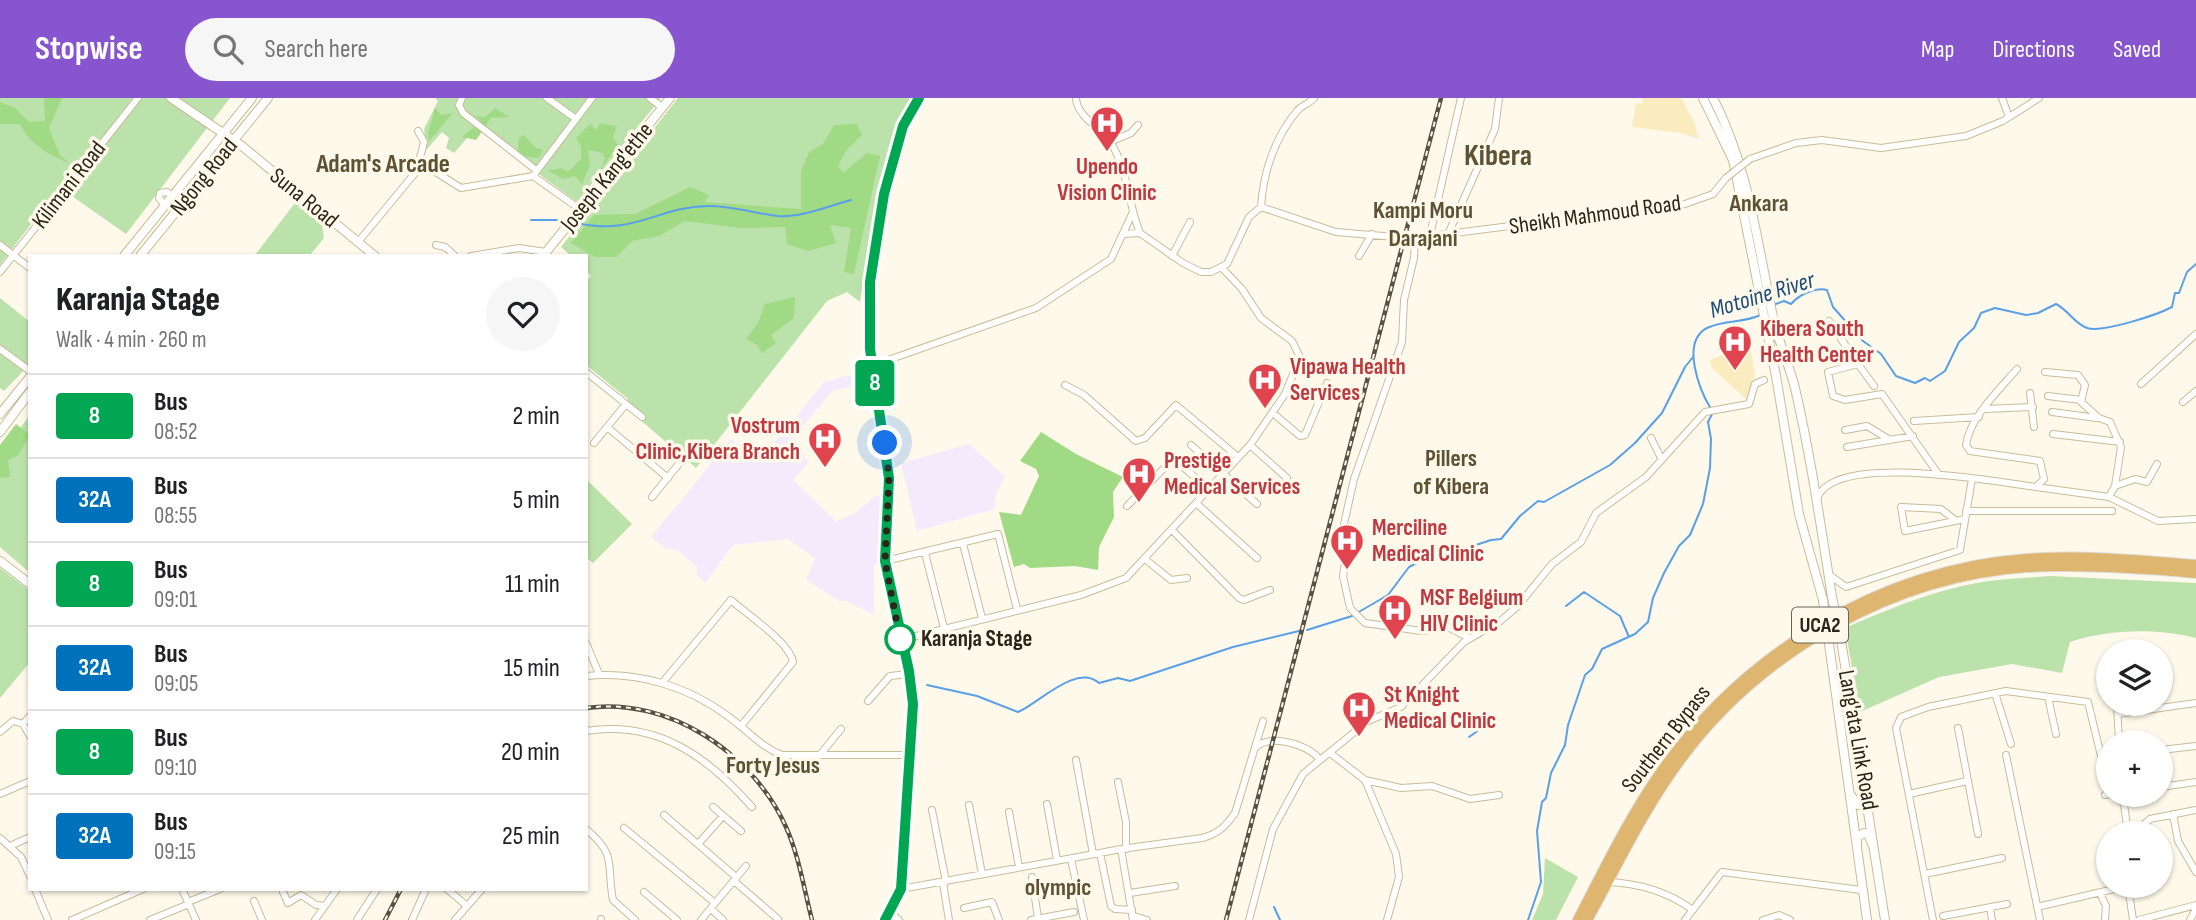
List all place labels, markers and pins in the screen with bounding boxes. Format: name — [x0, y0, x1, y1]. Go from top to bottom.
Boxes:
hospital icon: Upendo Vision Clinic — [1088, 104, 1126, 153]
place label: Upendo Vision Clinic — [1057, 153, 1157, 207]
place label: Kibera South Health Center — [1760, 315, 1874, 369]
hospital icon: Kibera South Health Center — [1716, 323, 1754, 372]
place label: Vipawa Health Services — [1290, 353, 1406, 407]
hospital icon: Vipawa Health Services — [1246, 361, 1284, 410]
place label: Vostrum Clinic,Kibera Branch — [636, 412, 800, 466]
hospital icon: Vostrum Clinic,Kibera Branch — [806, 420, 844, 469]
place label: Prestige Medical Services — [1164, 447, 1301, 501]
hospital icon: Prestige Medical Services — [1120, 455, 1158, 504]
place label: Merciline Medical Clinic — [1372, 514, 1484, 568]
hospital icon: Merciline Medical Clinic — [1328, 522, 1366, 571]
place label: MSF Belgium HIV Clinic — [1420, 584, 1523, 638]
hospital icon: MSF Belgium HIV Clinic — [1376, 592, 1414, 641]
marker: Karanja Stage — [885, 624, 915, 654]
place label: Karanja Stage — [921, 625, 1032, 653]
place label: St Knight Medical Clinic — [1384, 681, 1496, 735]
hospital icon: St Knight Medical Clinic — [1340, 689, 1378, 738]

